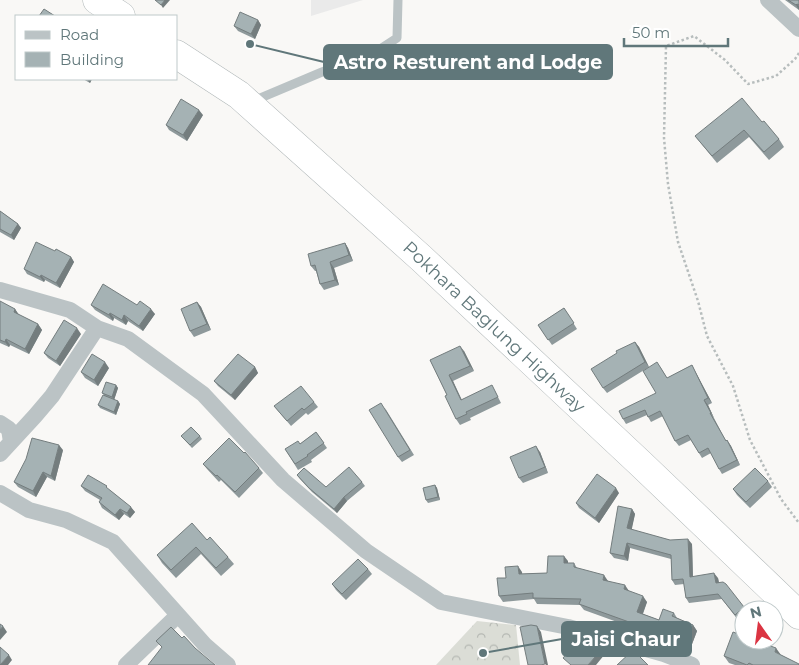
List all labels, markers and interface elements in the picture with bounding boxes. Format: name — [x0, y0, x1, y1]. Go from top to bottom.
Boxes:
legend — [15, 15, 178, 80]
scale bar — [624, 15, 728, 47]
text: 50 m — [632, 23, 670, 42]
text: Road — [60, 25, 99, 44]
callout: Astro Resturent and Lodge — [324, 45, 612, 79]
text: Building — [60, 50, 124, 69]
text: Astro Resturent and Lodge — [333, 51, 602, 74]
street label: Pokhara Baglung Highway — [398, 237, 590, 417]
north arrow — [734, 600, 784, 650]
text: N — [748, 602, 764, 622]
callout: Jaisi Chaur — [562, 622, 691, 656]
text: Jaisi Chaur — [571, 628, 680, 651]

